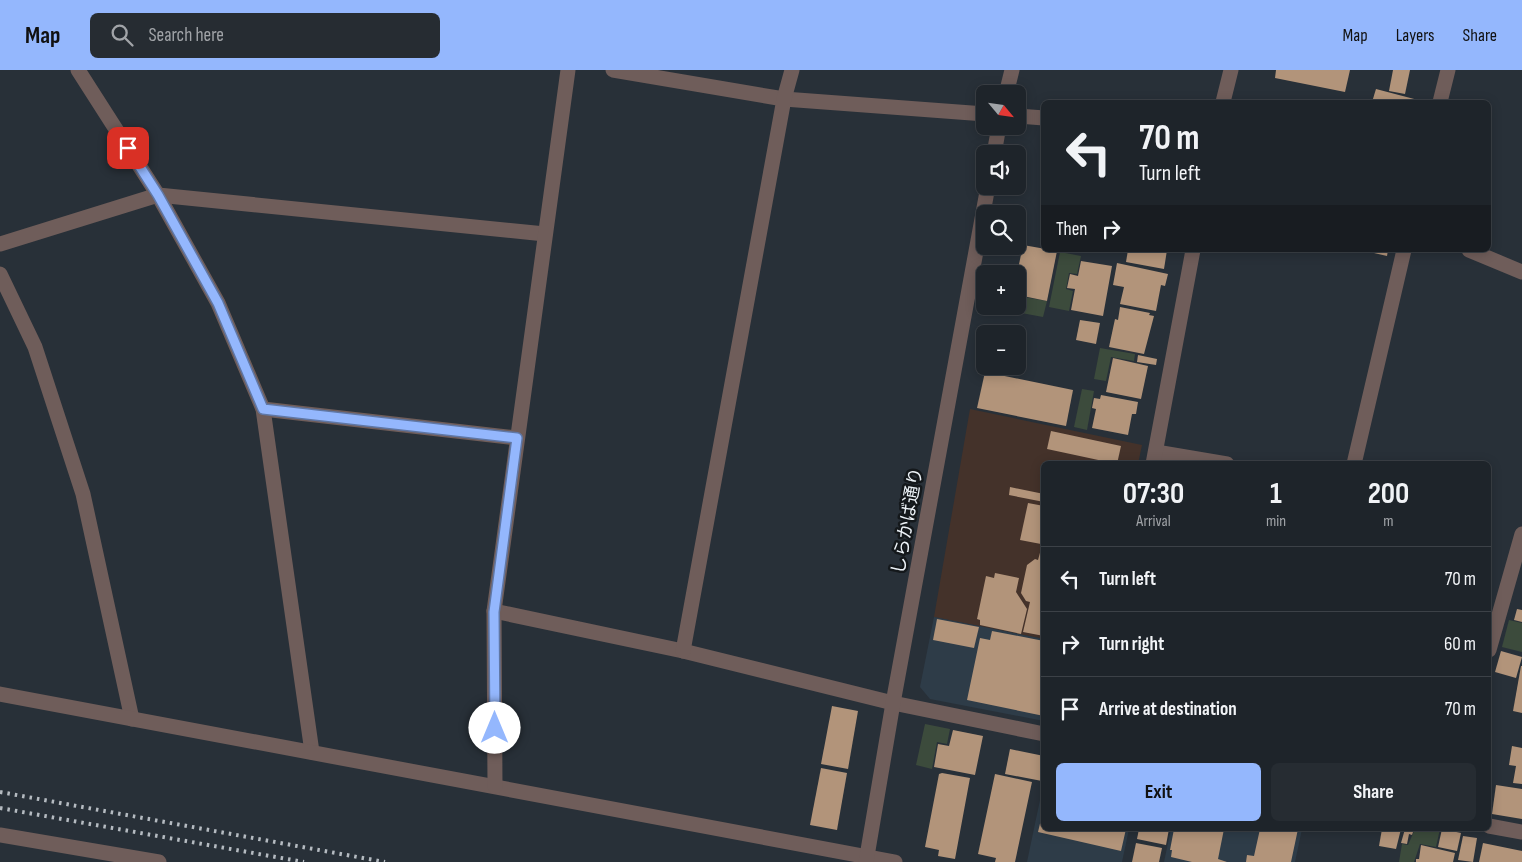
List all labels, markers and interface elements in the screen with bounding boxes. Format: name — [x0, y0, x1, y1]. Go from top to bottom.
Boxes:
search box — [90, 13, 440, 58]
text: Map — [25, 21, 60, 50]
icon: search — [108, 21, 136, 49]
text: Search here — [148, 24, 224, 47]
text: Map — [1343, 25, 1368, 46]
text: Layers — [1396, 25, 1435, 46]
text: Share — [1463, 25, 1497, 46]
north arrow — [976, 85, 1026, 135]
map controls — [976, 85, 1026, 375]
text: 70 m — [1139, 117, 1199, 160]
icon: left — [1056, 120, 1121, 185]
pin — [107, 127, 149, 169]
icon: arrive — [114, 134, 142, 162]
button: sound — [976, 145, 1026, 195]
text: Turn left — [1139, 160, 1201, 187]
button: search — [976, 205, 1026, 255]
icon: right — [1097, 215, 1125, 243]
text: Then — [1056, 218, 1087, 241]
button: + — [976, 265, 1026, 315]
button: − — [976, 325, 1026, 375]
street label: しらかば通り — [888, 466, 927, 576]
text: 07:30 — [1123, 476, 1184, 512]
text: 1 — [1270, 476, 1282, 512]
text: 200 — [1368, 476, 1409, 512]
text: Arrival — [1136, 512, 1171, 531]
text: min — [1266, 512, 1286, 531]
text: m — [1383, 512, 1394, 531]
icon: left — [1056, 565, 1084, 593]
text: Turn left — [1099, 568, 1156, 591]
text: 70 m — [1445, 568, 1476, 591]
icon: right — [1056, 630, 1084, 658]
text: Turn right — [1099, 633, 1164, 656]
text: 60 m — [1444, 633, 1476, 656]
icon: arrive — [1056, 695, 1084, 723]
text: Arrive at destination — [1099, 698, 1237, 721]
text: 70 m — [1445, 698, 1476, 721]
position arrow — [468, 701, 520, 753]
button: Exit — [1056, 763, 1261, 821]
button: Share — [1271, 763, 1476, 821]

